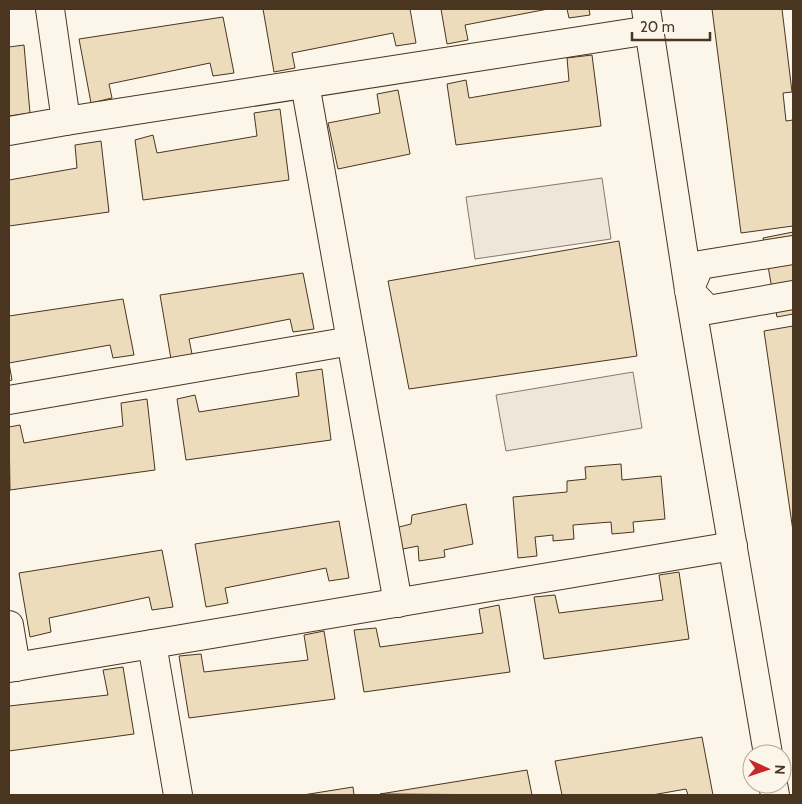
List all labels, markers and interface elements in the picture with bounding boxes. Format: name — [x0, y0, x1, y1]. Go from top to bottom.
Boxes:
scale bar — [632, 10, 710, 42]
text: 20 m — [640, 18, 675, 36]
north arrow — [742, 744, 792, 794]
text: N — [771, 764, 789, 775]

